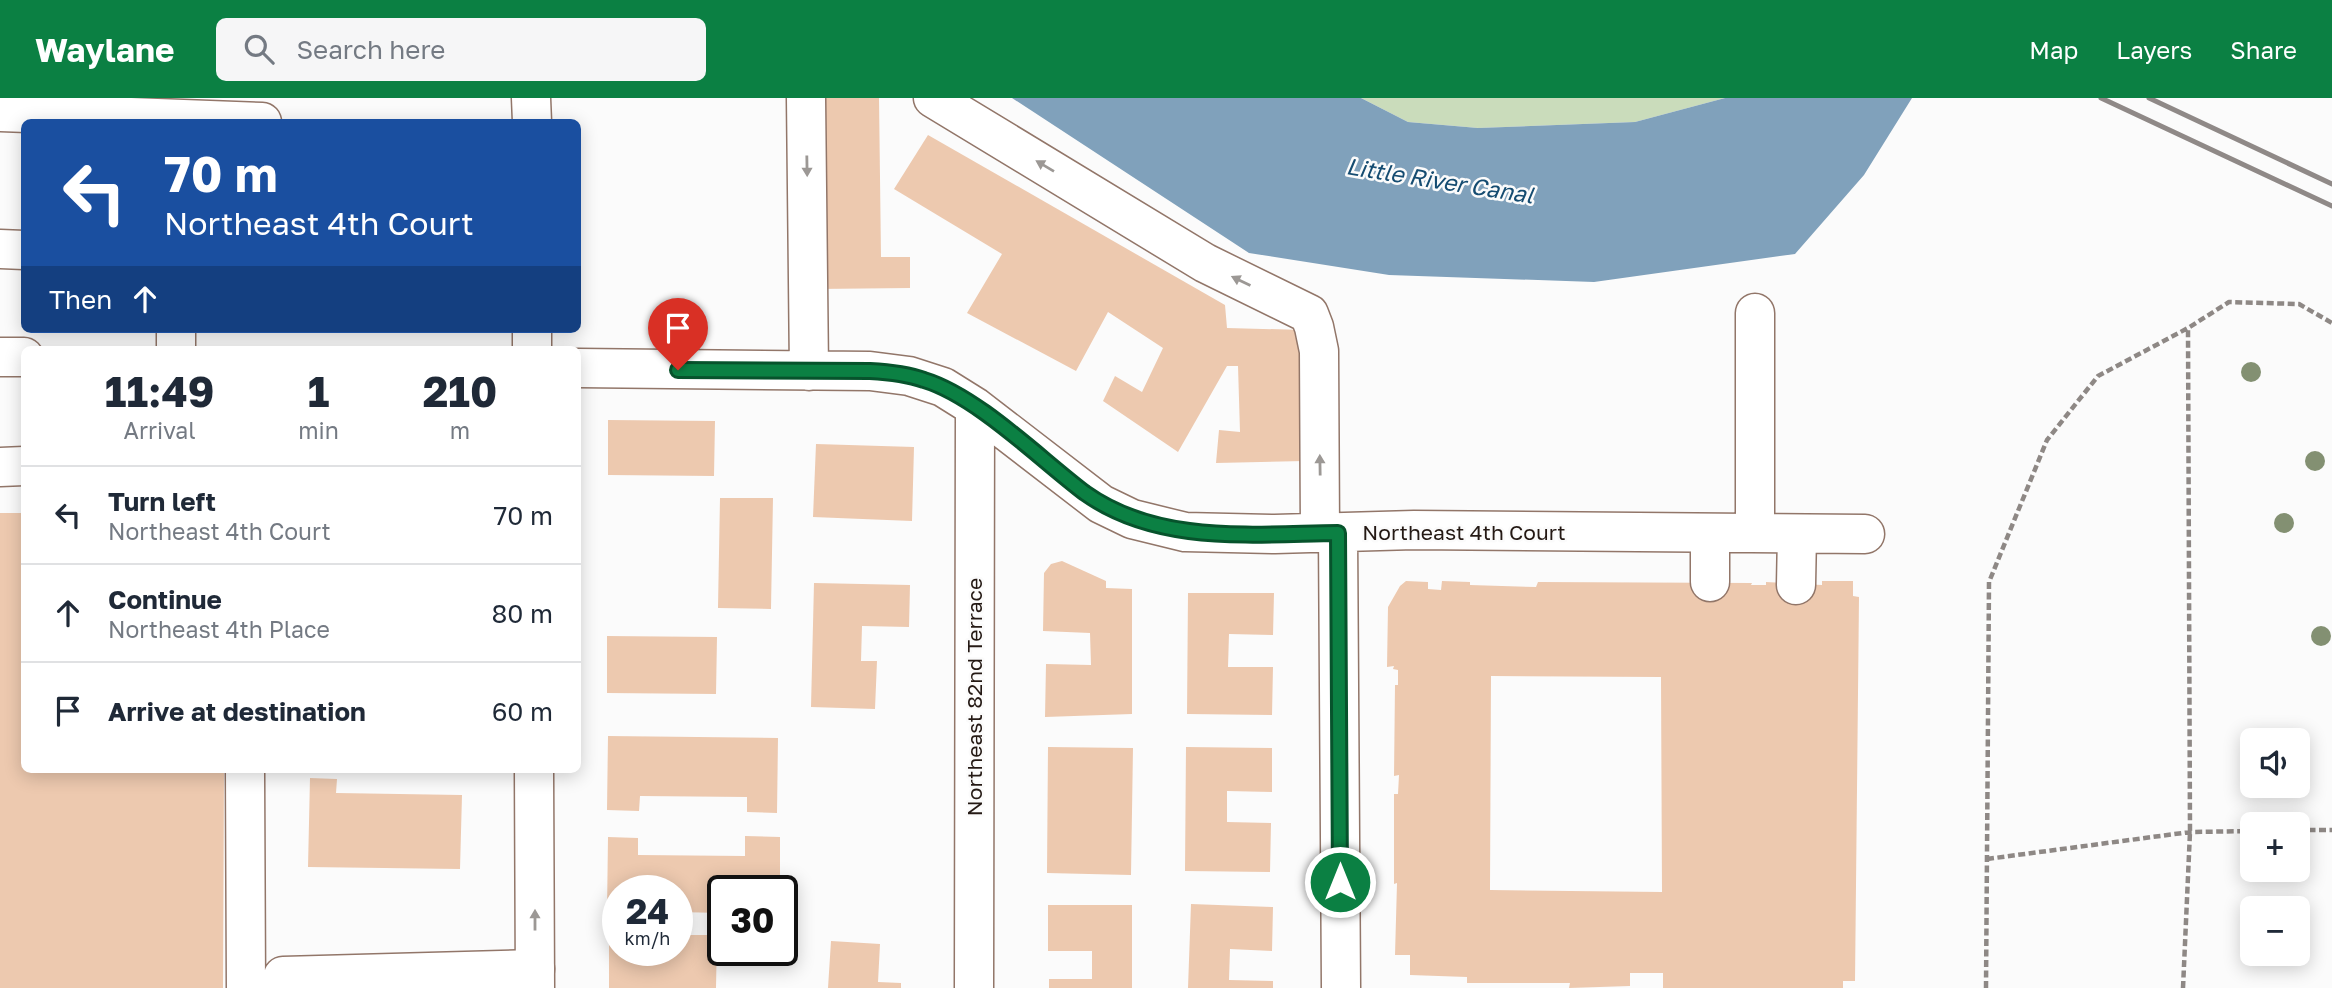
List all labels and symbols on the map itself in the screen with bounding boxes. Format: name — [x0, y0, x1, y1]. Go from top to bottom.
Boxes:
water label: Little River Canal — [1344, 151, 1537, 209]
one-way arrow — [801, 155, 812, 177]
one-way arrow — [1036, 160, 1055, 172]
one-way arrow — [1231, 275, 1252, 286]
pin — [648, 298, 708, 370]
one-way arrow — [1314, 454, 1326, 476]
street label: Northeast 4th Court — [1362, 519, 1566, 545]
street label: Northeast 82nd Terrace — [961, 578, 987, 816]
position arrow — [1303, 845, 1377, 919]
speed limit sign: 30 — [707, 875, 798, 966]
one-way arrow — [529, 909, 541, 931]

